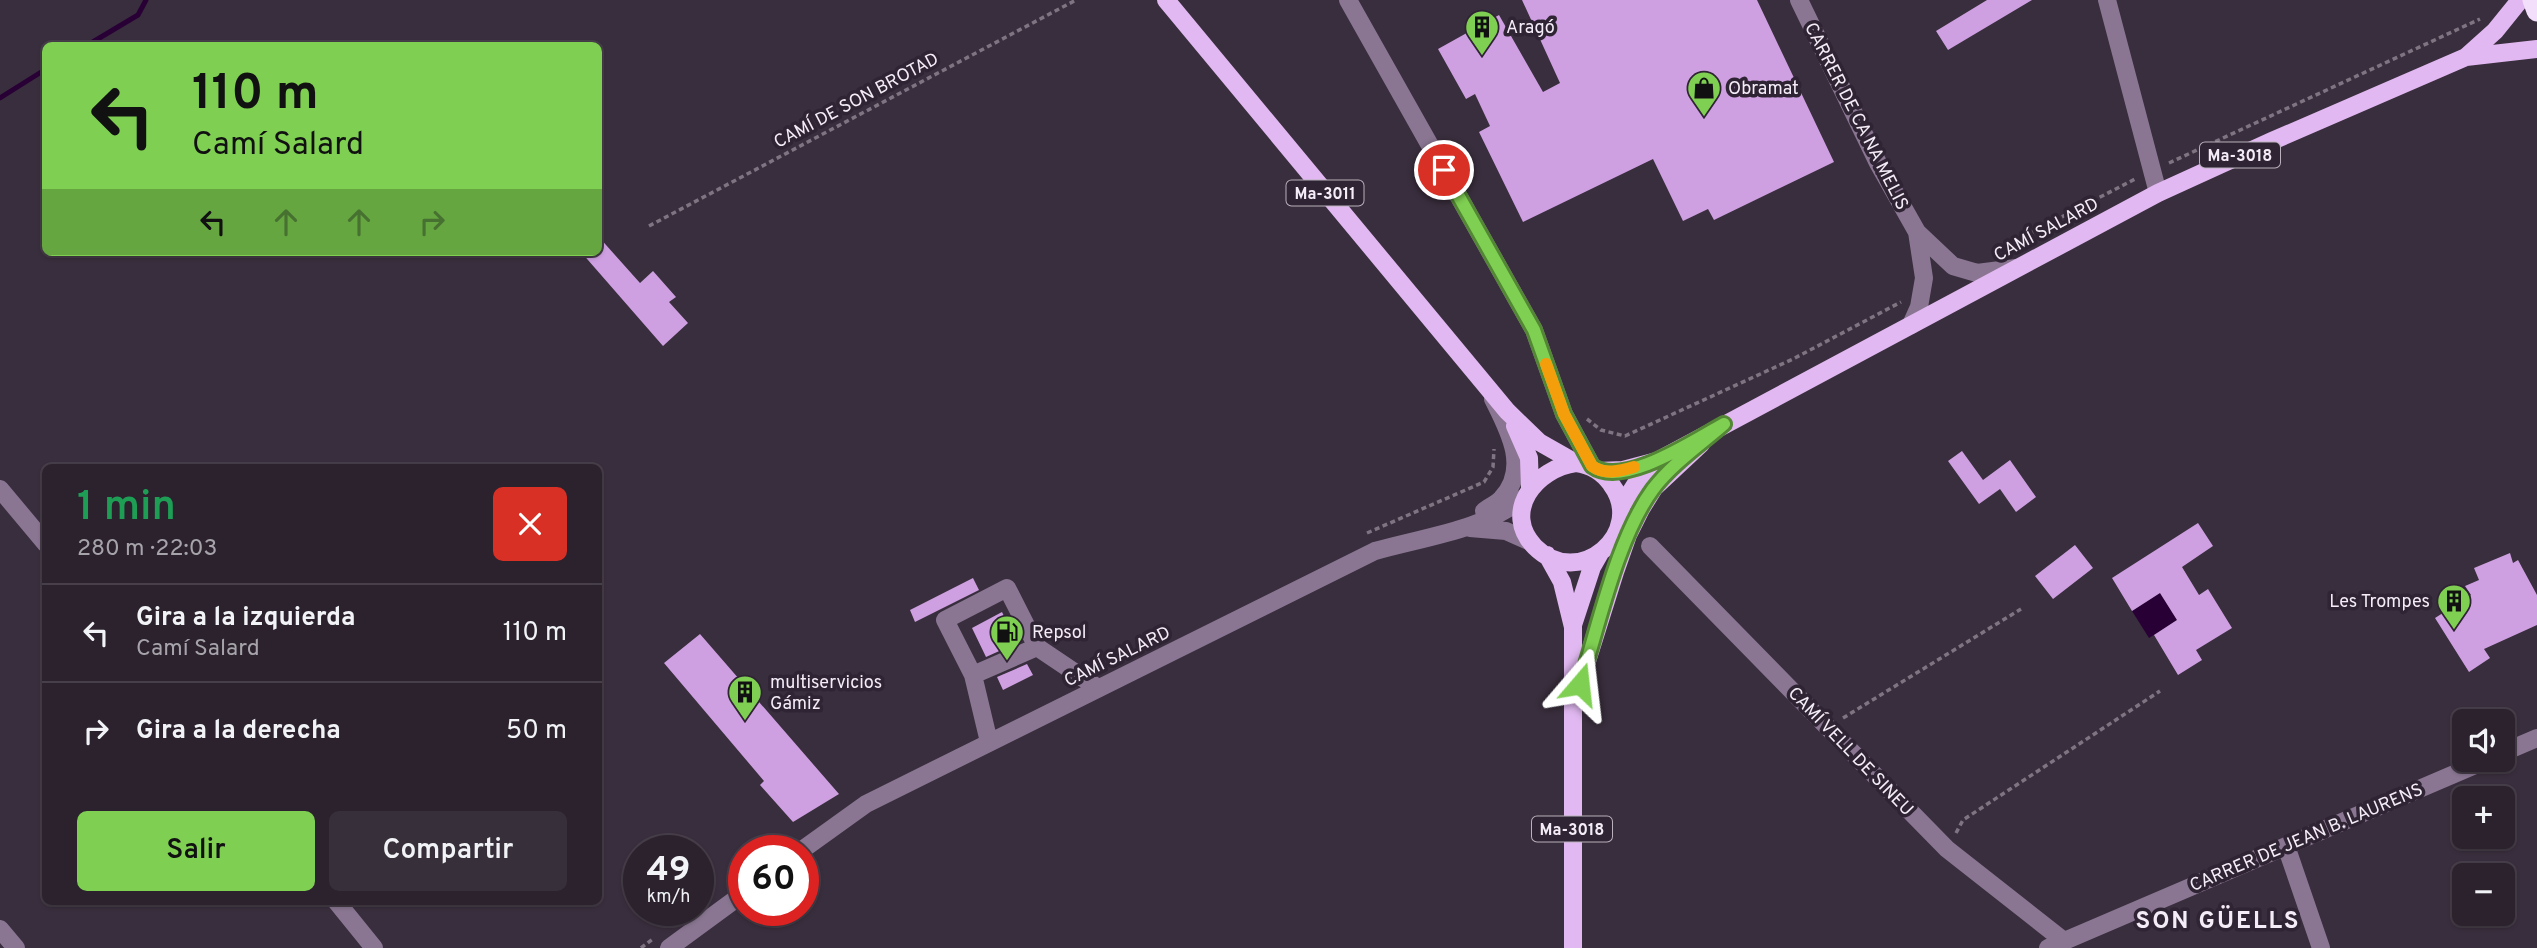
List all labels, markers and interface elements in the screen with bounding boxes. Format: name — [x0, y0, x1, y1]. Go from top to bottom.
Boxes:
building icon: Aragó — [1463, 8, 1501, 57]
place label: Aragó — [1506, 17, 1555, 40]
street label: CARRER DE CA NA MELIS — [1798, 19, 1913, 214]
street label: CAMÍ DE SON BROTAD — [769, 46, 943, 155]
text: 110 m — [192, 65, 319, 127]
shop icon: Obramat — [1685, 69, 1723, 118]
icon: left — [77, 70, 168, 161]
place label: Obramat — [1728, 78, 1799, 101]
text: Camí Salard — [192, 126, 364, 166]
pin — [1414, 140, 1474, 200]
road number: Ma-3018 — [2200, 142, 2280, 168]
icon: arrive — [1425, 151, 1463, 189]
road number: Ma-3011 — [1286, 181, 1364, 206]
street label: CAMÍ SALARD — [1989, 191, 2103, 268]
icon: left — [194, 203, 232, 241]
icon: ahead — [267, 203, 305, 241]
icon: ahead — [340, 203, 378, 241]
icon: right — [413, 203, 451, 241]
text: 1 min — [77, 482, 176, 535]
button: close — [493, 487, 567, 561]
text: 280 m · 22:03 — [77, 535, 217, 564]
building icon: Les Trompes — [2435, 582, 2473, 631]
place label: Les Trompes — [2329, 591, 2430, 614]
text: Gira a la izquierda — [136, 602, 355, 635]
fuel station icon: Repsol — [988, 613, 1026, 662]
icon: left — [77, 614, 115, 652]
text: 110 m — [503, 617, 567, 650]
street label: CAMÍ SALARD — [1060, 620, 1175, 693]
place label: Repsol — [1032, 622, 1086, 645]
text: Camí Salard — [136, 635, 260, 664]
position arrow — [1543, 647, 1617, 721]
place label: multiservicios Gámiz — [770, 672, 882, 716]
building icon: multiservicios Gámiz — [726, 673, 764, 722]
street label: CAMÍ VELL DE SINEU — [1782, 681, 1919, 822]
map controls — [2452, 709, 2515, 926]
button: sound — [2452, 709, 2515, 772]
icon: right — [77, 712, 115, 750]
text: Gira a la derecha — [136, 715, 341, 748]
text: 50 m — [506, 715, 567, 748]
street label: CARRER DE JEAN B. LAURENS — [2186, 779, 2427, 898]
button: + — [2452, 786, 2515, 849]
button: Salir — [77, 811, 315, 891]
button: Compartir — [329, 811, 567, 891]
road number: Ma-3018 — [1532, 816, 1612, 842]
speed limit sign: 60 — [728, 835, 819, 926]
text: 49 — [646, 849, 691, 893]
button: − — [2452, 863, 2515, 926]
text: km/h — [647, 886, 690, 909]
district label: SON GÜELLS — [2135, 905, 2301, 937]

